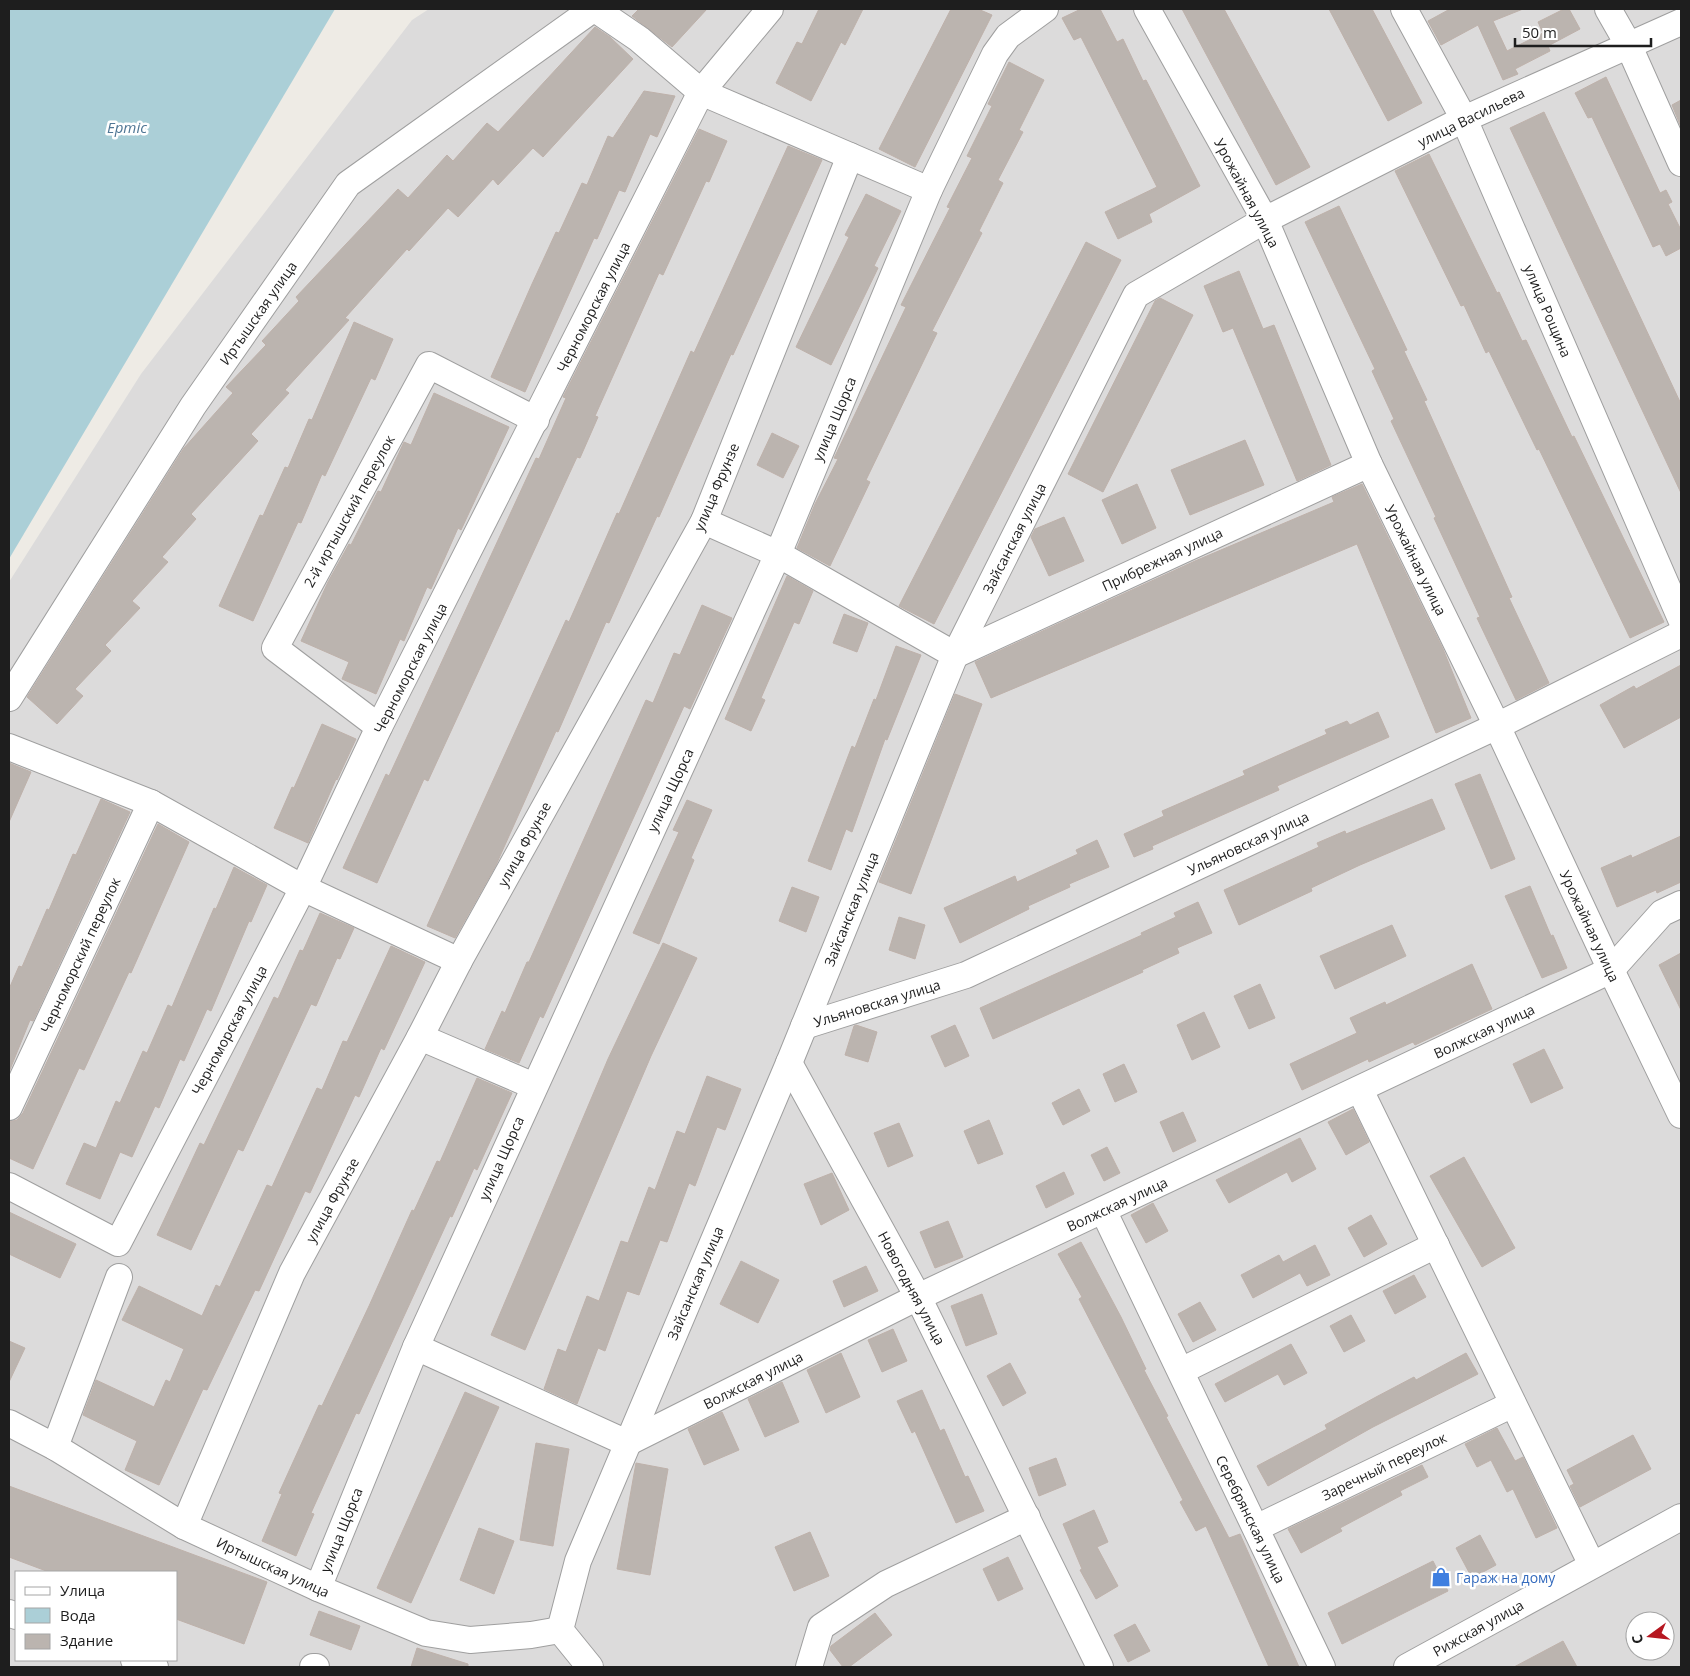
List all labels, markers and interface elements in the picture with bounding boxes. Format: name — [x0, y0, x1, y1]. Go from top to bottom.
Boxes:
scale bar — [1515, 15, 1651, 47]
text: 50 m — [1522, 22, 1557, 42]
street label: улица Васильева — [1414, 83, 1528, 151]
water label: Ертіс — [107, 117, 147, 137]
street label: Урожайная улица — [1210, 135, 1284, 251]
street label: Черноморская улица — [552, 238, 634, 376]
street label: Иртышская улица — [215, 257, 301, 369]
street label: улица Рощина — [1520, 262, 1576, 360]
street label: улица Щорса — [808, 374, 860, 464]
street label: 2-й иртышский переулок — [299, 431, 399, 591]
street label: улица Фрунзе — [689, 440, 743, 534]
street label: Зайсанская улица — [978, 479, 1050, 597]
street label: Урожайная улица — [1381, 501, 1451, 619]
street label: Прибрежная улица — [1099, 523, 1225, 595]
street label: Черноморская улица — [369, 599, 451, 737]
street label: улица Щорса — [642, 745, 698, 835]
street label: улица Фрунзе — [493, 798, 555, 890]
street label: Ульяновская улица — [1184, 807, 1312, 879]
street label: Зайсанская улица — [819, 849, 883, 969]
street label: Урожайная улица — [1556, 867, 1624, 985]
street label: Черноморский переулок — [36, 873, 125, 1036]
street label: Черноморская улица — [187, 962, 271, 1098]
street label: Ульяновская улица — [811, 975, 943, 1031]
street label: Волжская улица — [1430, 999, 1538, 1063]
street label: улица Щорса — [474, 1113, 528, 1203]
street label: улица Фрунзе — [301, 1154, 363, 1246]
street label: Волжская улица — [1063, 1172, 1171, 1236]
street label: Зайсанская улица — [662, 1223, 728, 1343]
street label: Новогодняя улица — [874, 1228, 950, 1348]
street label: Волжская улица — [700, 1347, 806, 1413]
street label: Заречный переулок — [1318, 1427, 1450, 1504]
street label: Серебрянская улица — [1212, 1452, 1290, 1586]
street label: улица Щорса — [315, 1485, 367, 1575]
street label: Иртышская улица — [213, 1532, 333, 1602]
shop icon: Гараж на дому — [1430, 1566, 1452, 1588]
place label: Гараж на дому — [1456, 1568, 1556, 1587]
legend — [15, 1571, 178, 1661]
text: Улица — [60, 1580, 105, 1600]
street label: Рижская улица — [1429, 1595, 1527, 1661]
text: Вода — [60, 1605, 96, 1625]
north arrow — [1625, 1611, 1675, 1661]
text: Здание — [60, 1630, 113, 1650]
text: С — [1627, 1633, 1647, 1646]

